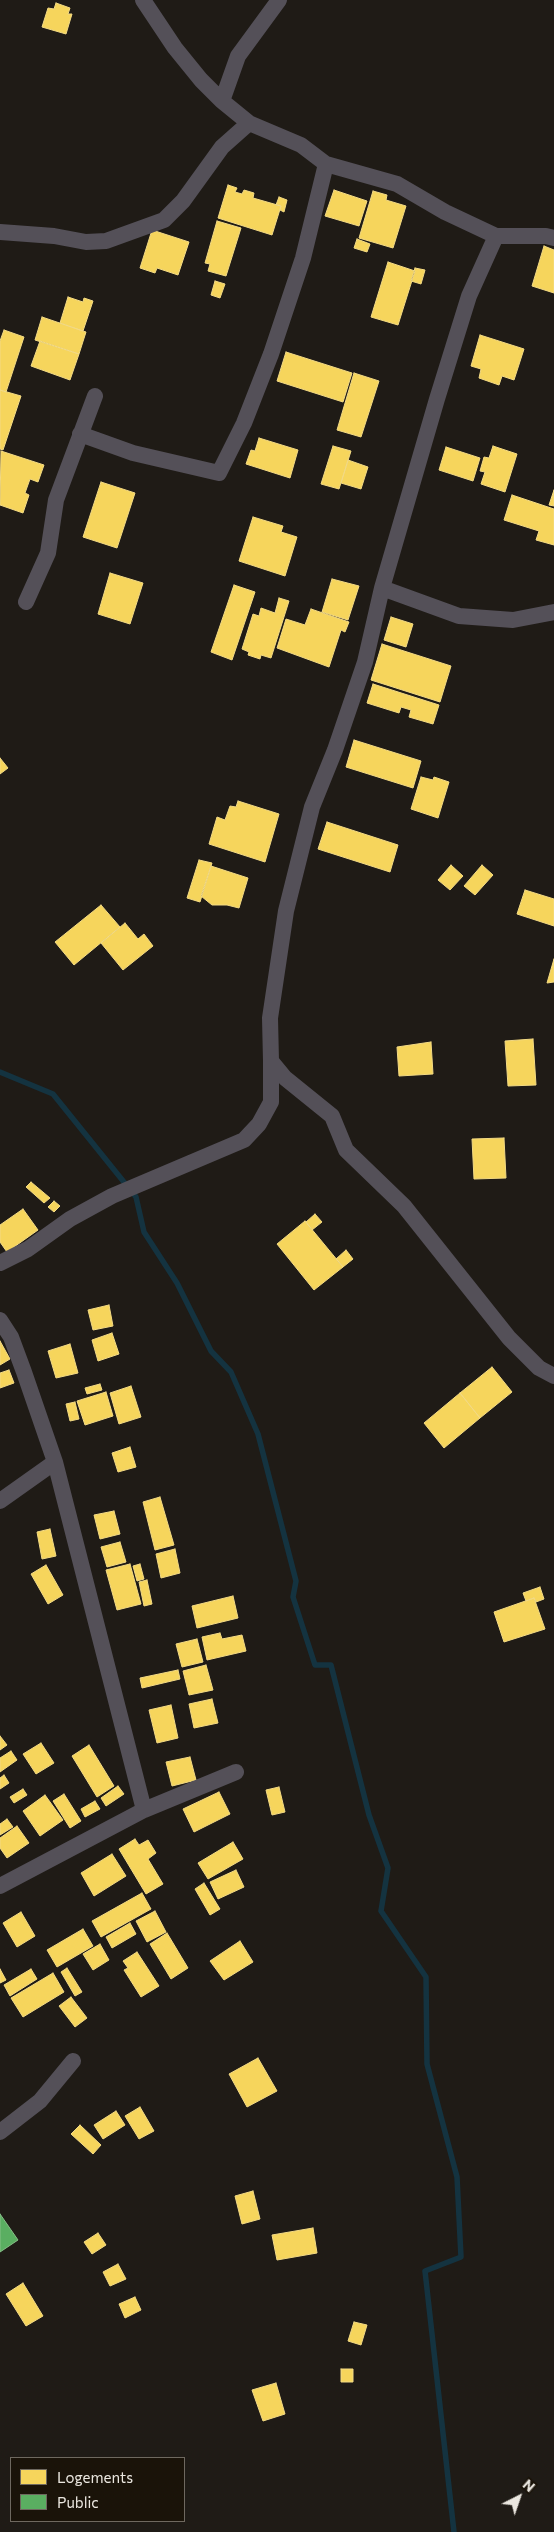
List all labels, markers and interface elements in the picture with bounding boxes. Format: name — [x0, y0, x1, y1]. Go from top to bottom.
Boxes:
legend — [10, 2457, 185, 2522]
text: Logements — [57, 2468, 133, 2486]
north arrow — [494, 2472, 544, 2522]
text: N — [520, 2475, 539, 2495]
text: Public — [57, 2493, 99, 2511]

